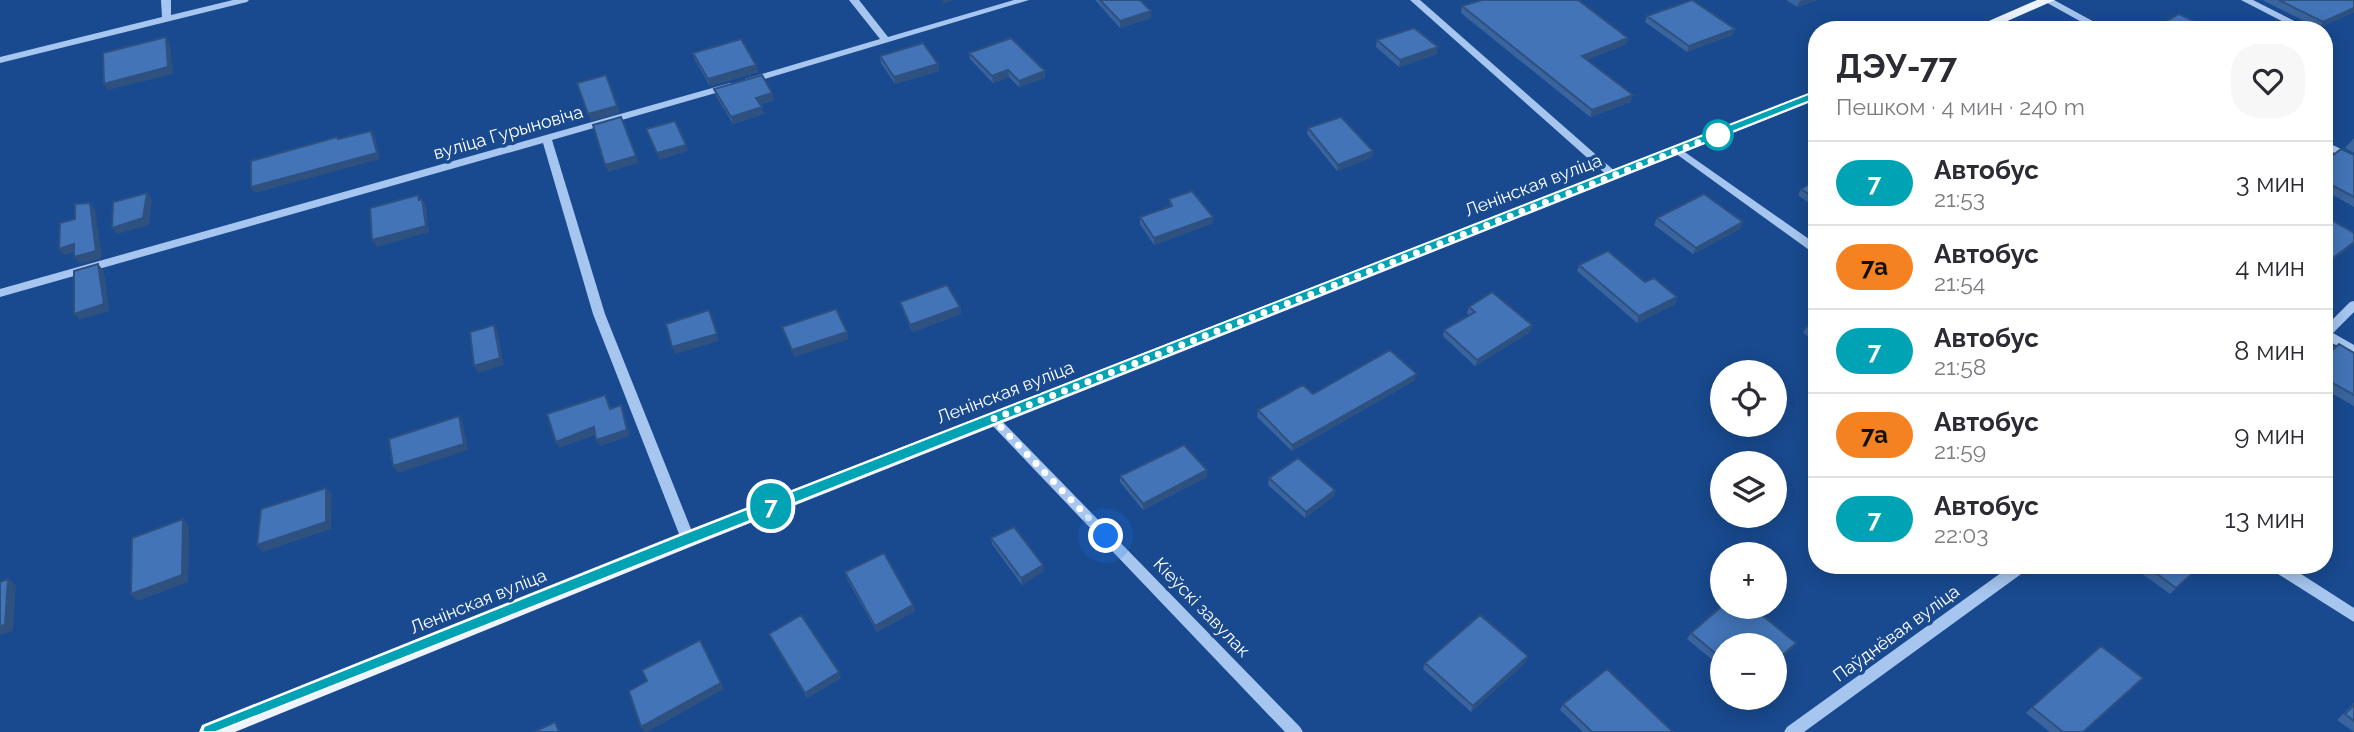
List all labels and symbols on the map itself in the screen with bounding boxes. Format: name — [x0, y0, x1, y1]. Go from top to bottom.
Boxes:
street label: вуліца Гурыновіча — [431, 101, 585, 163]
unlabelled marker — [1703, 120, 1733, 150]
street label: Ленінская вуліца — [1461, 149, 1605, 221]
street label: Ленінская вуліца — [933, 356, 1077, 428]
line badge: 7 — [748, 483, 794, 529]
your location — [1088, 518, 1123, 553]
street label: Кіеўскі завулак — [1149, 553, 1255, 661]
street label: Ленінская вуліца — [407, 564, 549, 638]
street label: Паўднёвая вуліца — [1829, 580, 1963, 686]

